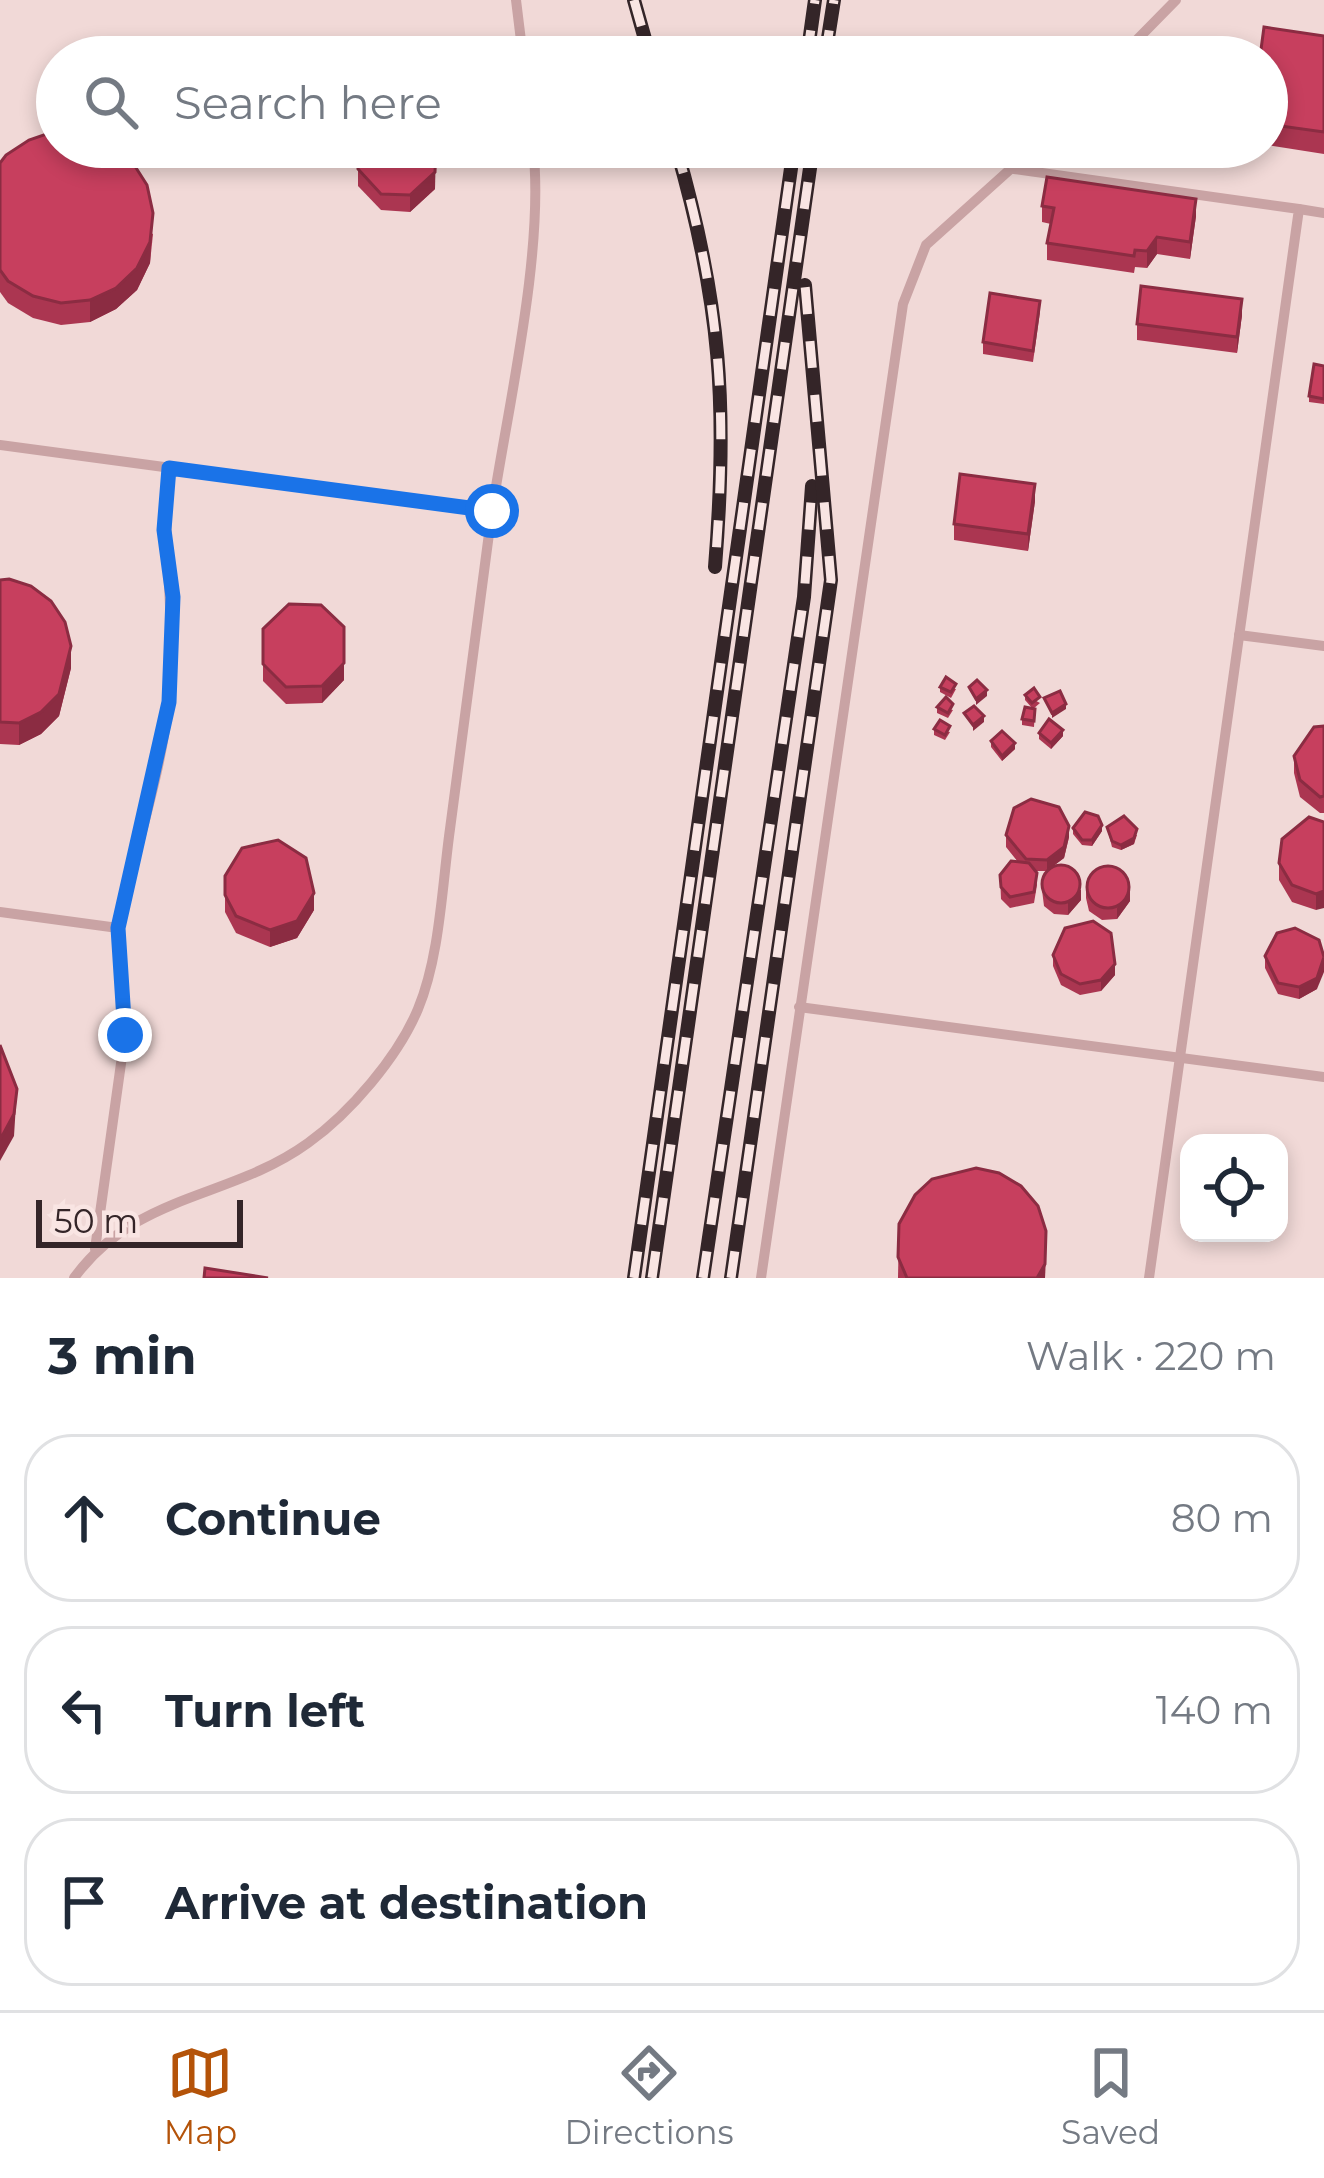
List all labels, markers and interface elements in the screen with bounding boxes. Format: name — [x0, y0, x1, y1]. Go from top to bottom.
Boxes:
search box — [36, 36, 1288, 168]
icon: search — [78, 69, 144, 135]
text: Search here — [174, 75, 442, 130]
route start — [465, 484, 519, 538]
route end — [98, 1008, 152, 1062]
map controls — [1180, 1134, 1288, 1242]
button: locate — [1180, 1134, 1288, 1242]
scale bar — [36, 1194, 243, 1247]
text: 50 m — [54, 1201, 138, 1241]
text: 3 min — [48, 1325, 197, 1387]
text: Walk · 220 m — [1026, 1332, 1276, 1380]
icon: ahead — [51, 1485, 117, 1551]
text: Continue — [165, 1491, 381, 1546]
text: 80 m — [1171, 1494, 1273, 1542]
icon: left — [51, 1677, 117, 1743]
text: Turn left — [165, 1683, 365, 1738]
text: 140 m — [1156, 1686, 1273, 1734]
icon: arrive — [51, 1869, 117, 1935]
text: Arrive at destination — [165, 1875, 648, 1930]
tab: Map — [164, 2040, 237, 2152]
tab: Directions — [565, 2040, 734, 2152]
tab: Saved — [1061, 2040, 1160, 2152]

